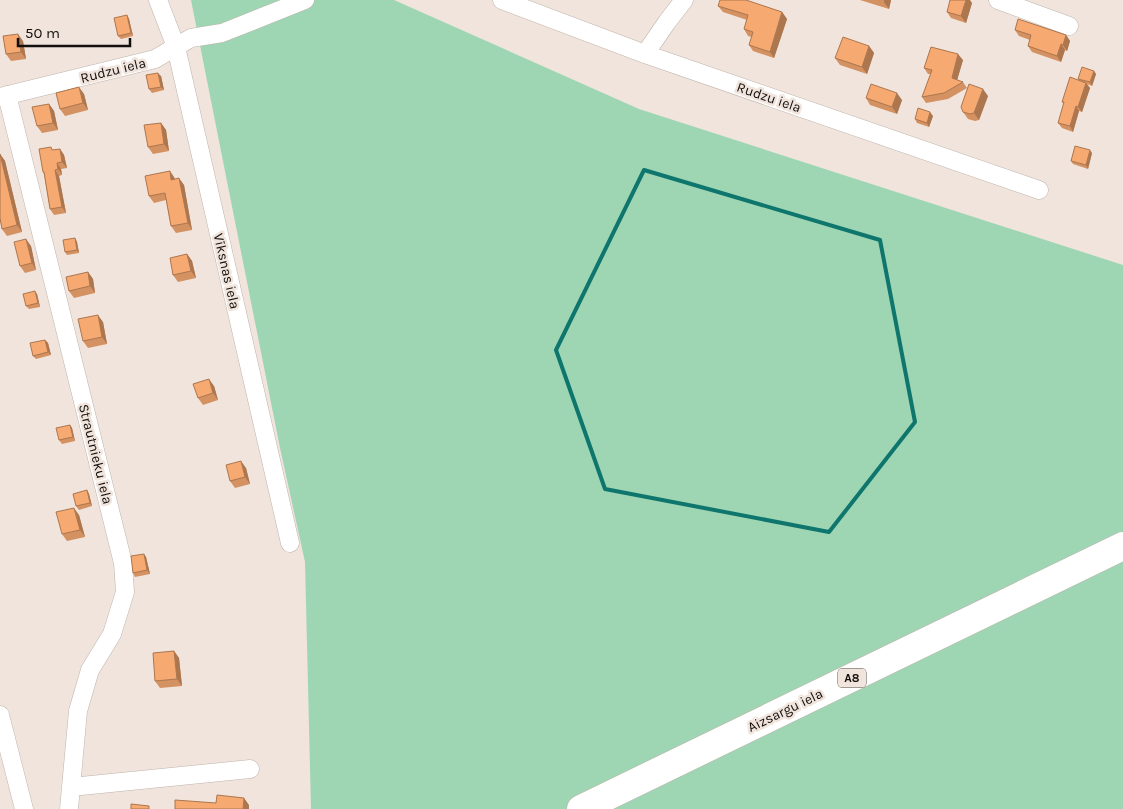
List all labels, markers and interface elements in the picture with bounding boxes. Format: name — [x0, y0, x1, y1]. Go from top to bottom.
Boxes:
scale bar — [18, 15, 130, 47]
text: 50 m — [25, 24, 60, 42]
street label: Rudzu iela — [79, 54, 148, 87]
street label: Rudzu iela — [734, 79, 803, 116]
street label: Vīksnas iela — [210, 232, 243, 311]
street label: Strautnieku iela — [75, 402, 116, 506]
road number: A8 — [838, 668, 866, 688]
street label: Aizsargu iela — [745, 685, 826, 736]

